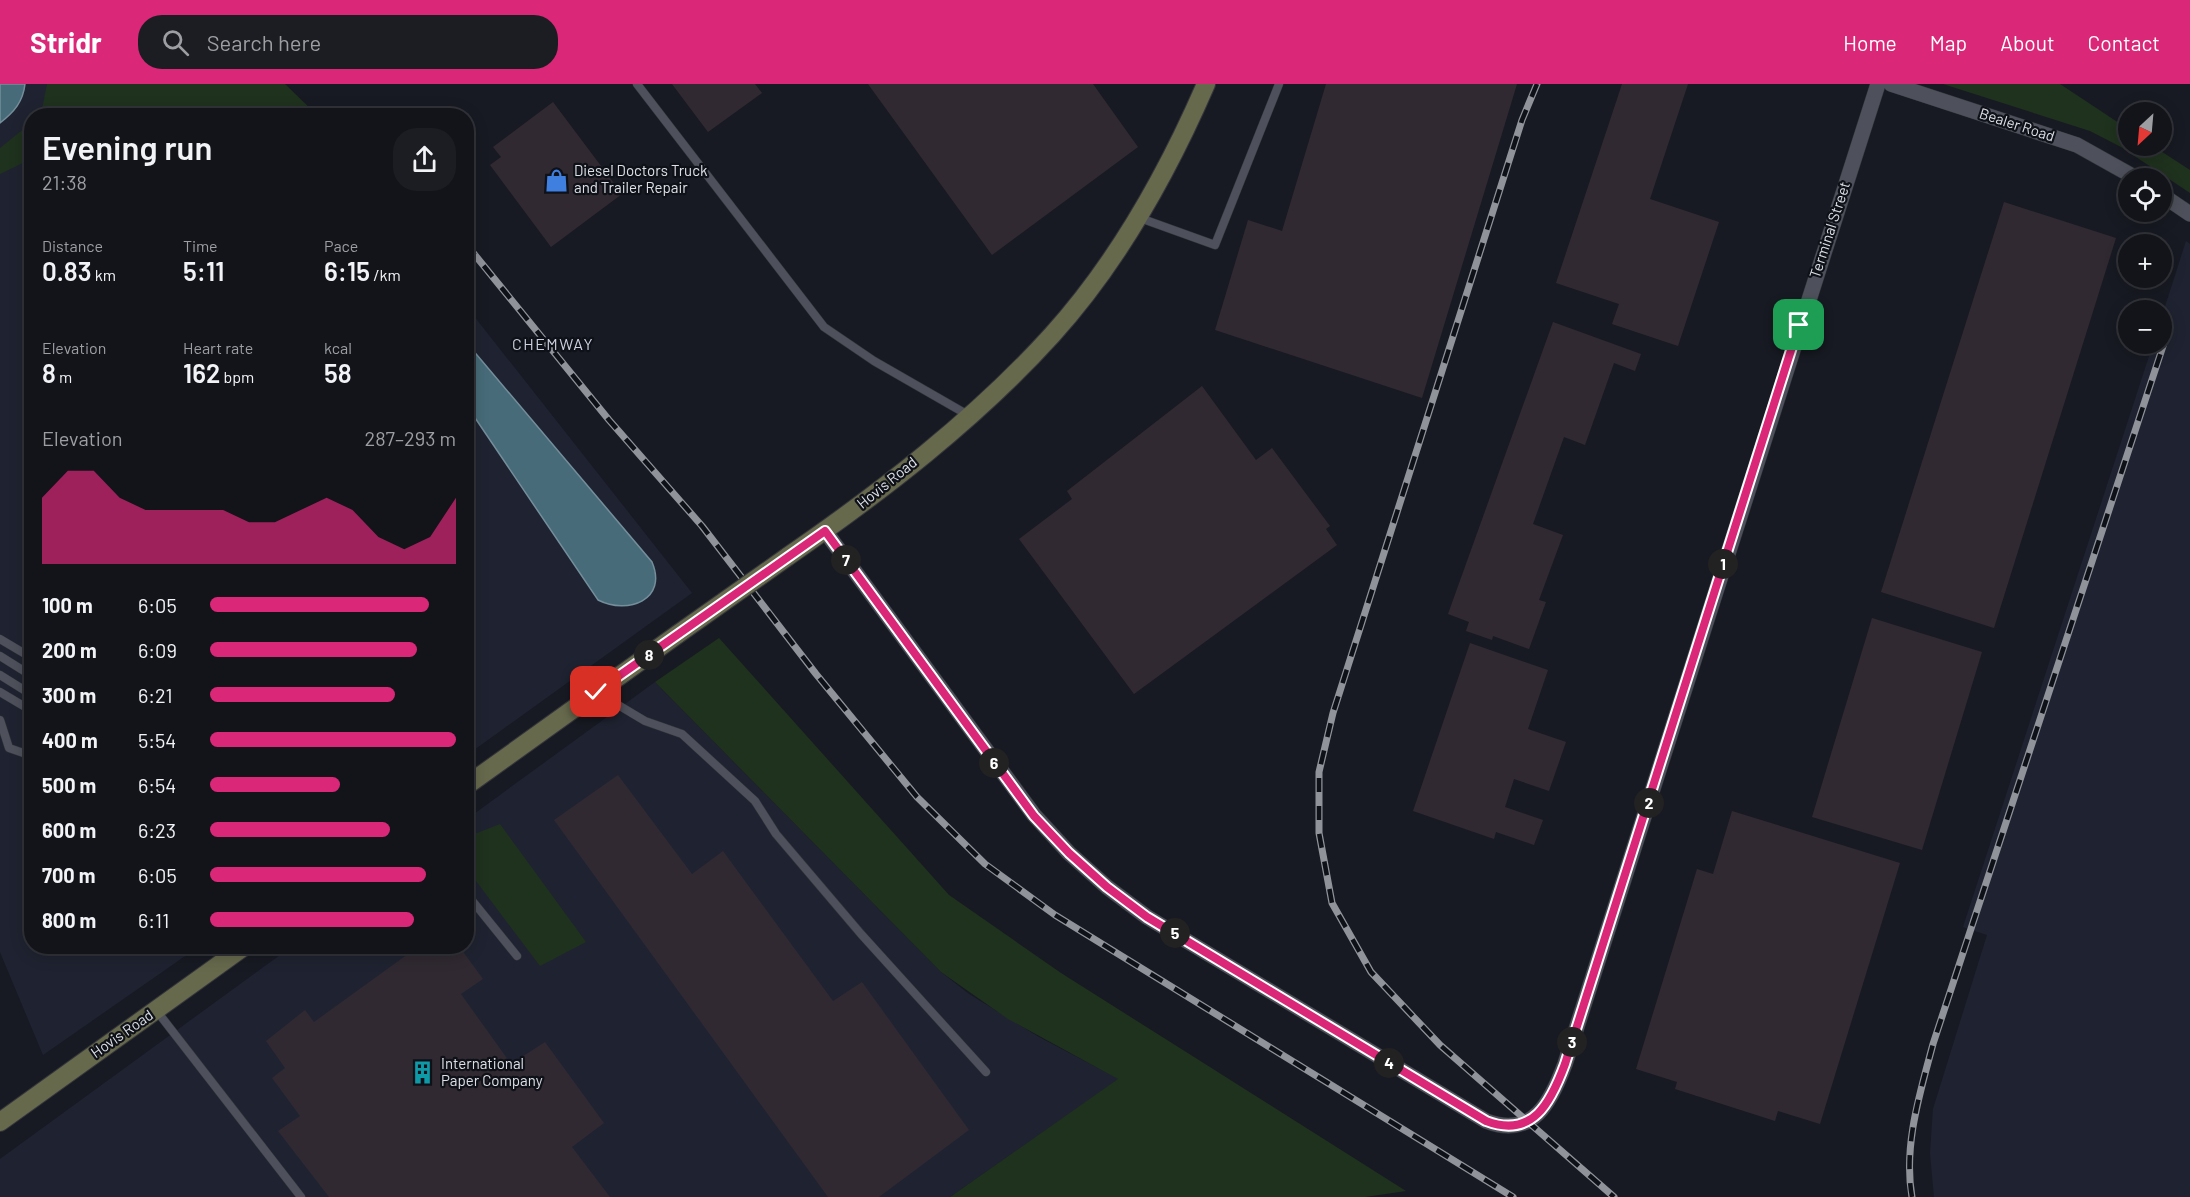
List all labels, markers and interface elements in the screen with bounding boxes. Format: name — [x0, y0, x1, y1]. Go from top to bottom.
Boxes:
search box — [138, 15, 558, 69]
text: Stridr — [30, 25, 102, 59]
icon: search — [159, 26, 192, 59]
text: Search here — [207, 29, 321, 55]
text: Home — [1843, 30, 1897, 55]
text: Map — [1930, 30, 1967, 55]
text: About — [2000, 30, 2055, 55]
text: Contact — [2088, 30, 2160, 55]
north arrow — [2118, 102, 2172, 156]
map controls — [2118, 102, 2172, 354]
street label: Bealer Road — [1977, 103, 2057, 145]
text: Evening run — [42, 127, 212, 167]
button: share — [393, 128, 456, 191]
place label: Diesel Doctors Truck and Trailer Repair — [574, 161, 708, 196]
shop icon: Diesel Doctors Truck and Trailer Repair — [543, 167, 569, 193]
button: locate — [2118, 168, 2172, 222]
text: 21:38 — [42, 170, 87, 194]
street label: Terminal Street — [1805, 179, 1853, 280]
button: + — [2118, 234, 2172, 288]
text: Distance — [42, 236, 103, 255]
text: Time — [183, 236, 218, 255]
text: Pace — [324, 236, 358, 255]
text: 0.83 — [42, 255, 92, 286]
text: 5:11 — [183, 255, 225, 286]
text: 6:15 — [324, 255, 370, 286]
text: km — [92, 265, 116, 284]
text: /km — [370, 265, 401, 284]
pin — [1773, 299, 1824, 350]
button: − — [2118, 300, 2172, 354]
icon: arrive — [1782, 308, 1815, 341]
district label: CHEMWAY — [512, 334, 594, 353]
text: Elevation — [42, 338, 106, 357]
text: Heart rate — [183, 338, 253, 357]
text: kcal — [324, 338, 352, 357]
text: 8 — [42, 357, 56, 388]
text: 162 — [183, 357, 220, 388]
text: 58 — [324, 357, 352, 388]
text: m — [56, 367, 72, 386]
text: bpm — [220, 367, 254, 386]
text: Elevation — [42, 426, 123, 450]
text: 287–293 m — [364, 426, 456, 450]
street label: Hovis Road — [853, 453, 920, 512]
pin: 7 — [831, 545, 861, 575]
pin: 1 — [1708, 549, 1738, 579]
text: 7 — [842, 550, 850, 569]
text: 1 — [1720, 554, 1726, 573]
text: 100 m — [42, 593, 93, 617]
text: 6:05 — [138, 593, 177, 617]
text: 200 m — [42, 638, 97, 662]
text: 6:09 — [138, 638, 177, 662]
pin: 8 — [634, 640, 664, 670]
text: 8 — [645, 645, 653, 664]
pin — [570, 666, 621, 717]
icon: check — [579, 675, 612, 708]
text: 300 m — [42, 683, 96, 707]
text: 6:21 — [138, 683, 173, 707]
text: 400 m — [42, 728, 98, 752]
text: 5:54 — [138, 728, 176, 752]
pin: 6 — [979, 748, 1009, 778]
text: 6 — [990, 753, 998, 772]
text: 500 m — [42, 773, 96, 797]
text: 6:54 — [138, 773, 176, 797]
pin: 2 — [1634, 788, 1664, 818]
text: 2 — [1645, 793, 1653, 812]
text: 600 m — [42, 818, 96, 842]
text: 6:23 — [138, 818, 176, 842]
text: 700 m — [42, 863, 95, 887]
text: 6:05 — [138, 863, 177, 887]
text: 800 m — [42, 908, 96, 932]
text: 6:11 — [138, 908, 169, 932]
pin: 5 — [1160, 918, 1190, 948]
text: 5 — [1171, 923, 1179, 942]
street label: Hovis Road — [87, 1005, 156, 1061]
pin: 3 — [1557, 1027, 1587, 1057]
text: 3 — [1568, 1032, 1576, 1051]
pin: 4 — [1374, 1048, 1404, 1078]
text: 4 — [1384, 1053, 1394, 1072]
place label: International Paper Company — [441, 1054, 543, 1089]
building icon: International Paper Company — [410, 1060, 436, 1086]

